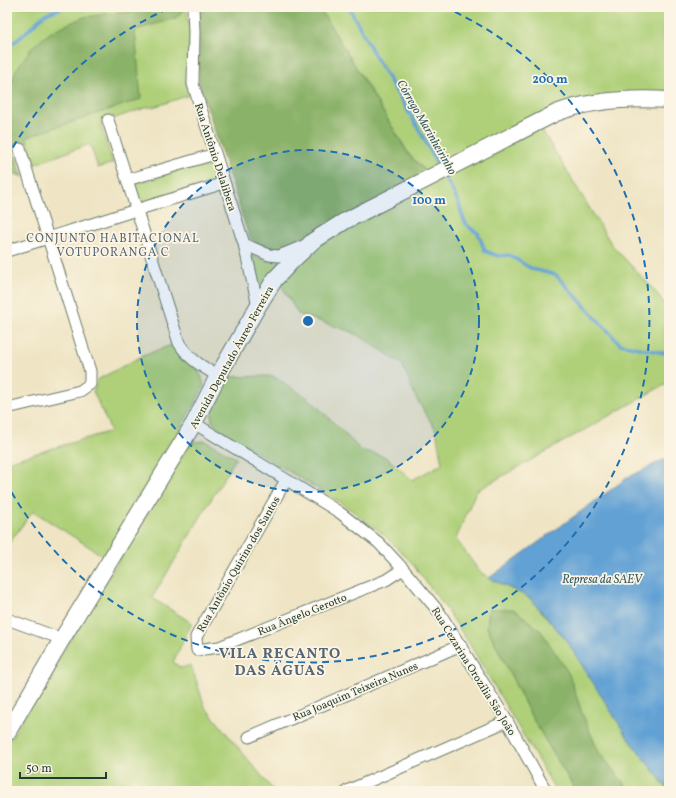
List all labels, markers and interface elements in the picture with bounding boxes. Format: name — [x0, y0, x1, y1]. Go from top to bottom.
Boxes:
text: 200 m — [532, 72, 568, 88]
water label: Córrego Marinheirinho — [392, 77, 460, 178]
street label: Rua Antônio Delalibera — [190, 101, 239, 214]
text: 100 m — [412, 193, 446, 209]
district label: CONJUNTO HABITACIONAL VOTUPORANGA C — [26, 231, 200, 261]
street label: Avenida Deputado Áureo Ferreira — [187, 283, 278, 432]
centre of rings — [301, 314, 315, 328]
street label: Rua Antônio Quirino dos Santos — [194, 494, 285, 636]
water label: Represa da SAEV — [562, 572, 643, 588]
street label: Rua Ângelo Gerotto — [256, 591, 350, 640]
street label: Rua Cezarina Orozília São João — [427, 605, 519, 739]
district label: VILA RECANTO DAS ÁGUAS — [219, 644, 341, 682]
street label: Rua Joaquim Teixeira Nunes — [291, 659, 421, 726]
scale bar — [20, 754, 106, 780]
text: 50 m — [26, 761, 52, 777]

